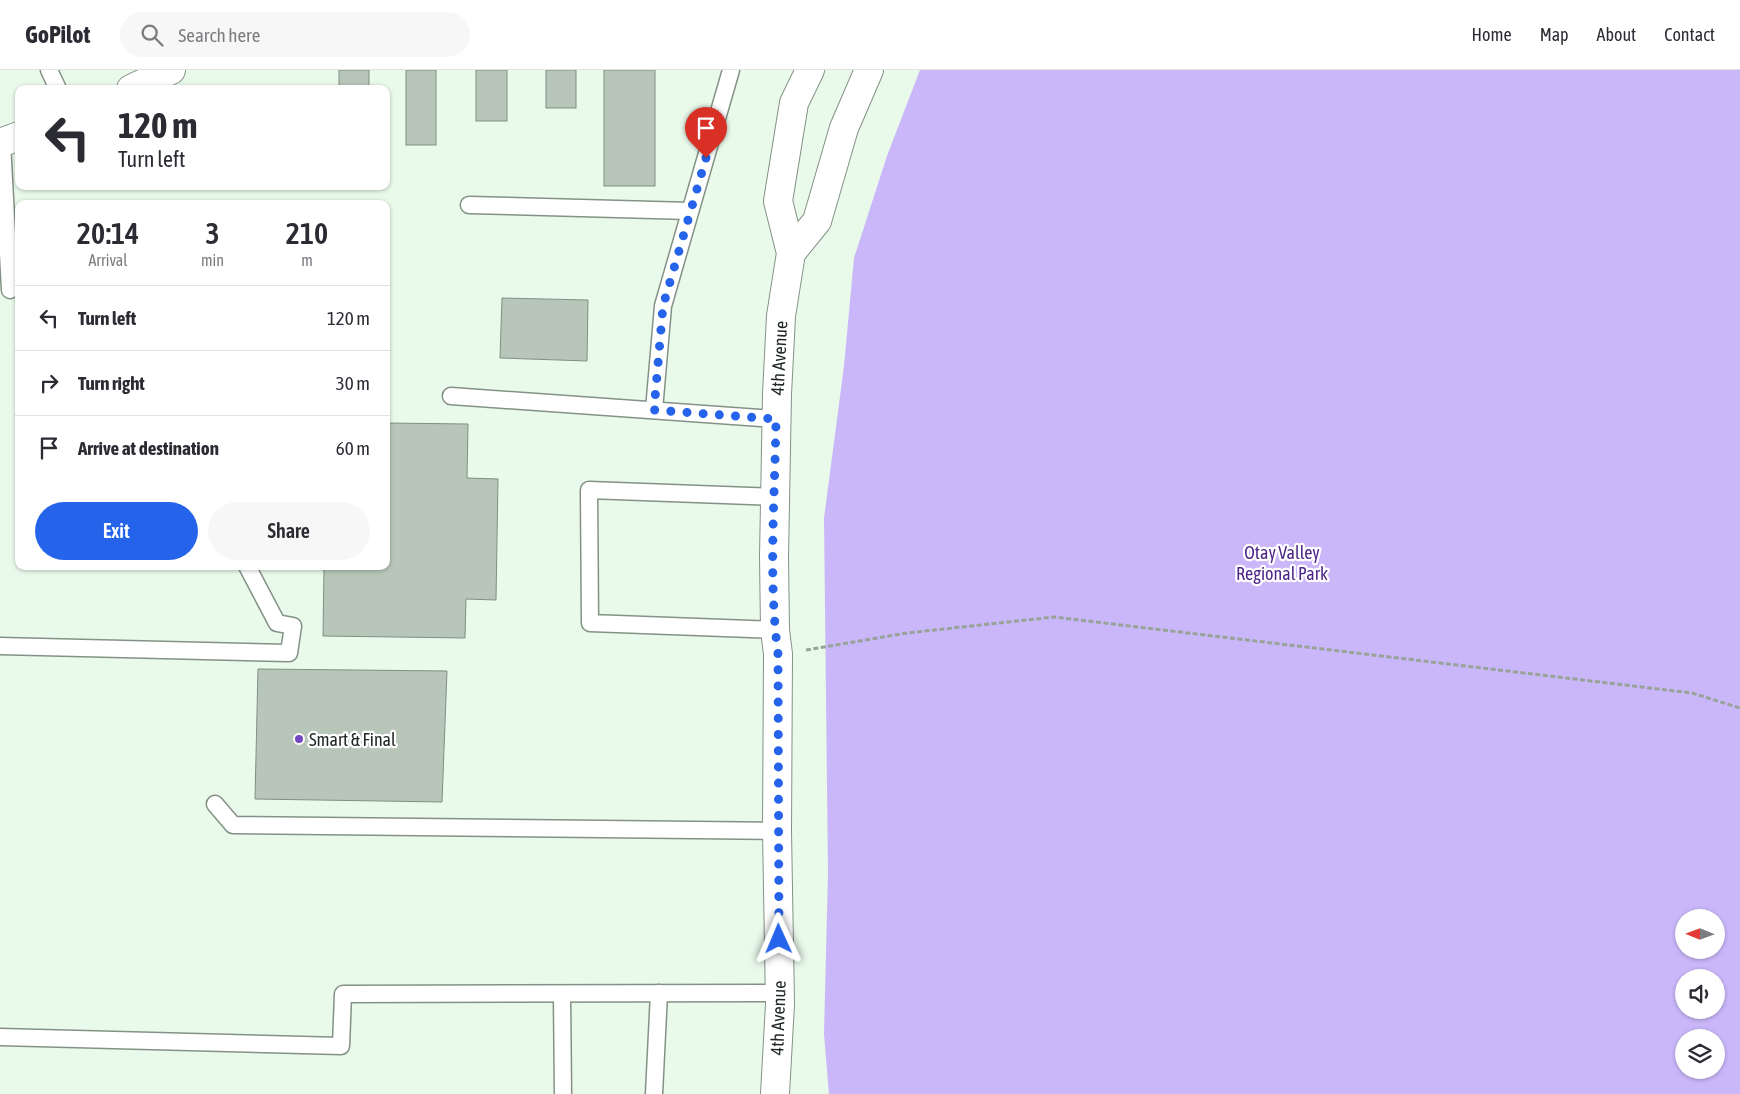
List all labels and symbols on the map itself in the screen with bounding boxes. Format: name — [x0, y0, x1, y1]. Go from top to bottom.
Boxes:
pin — [685, 107, 727, 158]
street label: 4th Avenue — [767, 320, 791, 396]
park label: Otay Valley Regional Park — [1236, 542, 1328, 584]
place label: Smart & Final — [309, 729, 396, 750]
marker: Smart & Final — [293, 733, 305, 745]
north arrow — [1675, 909, 1725, 959]
position arrow — [752, 912, 804, 964]
street label: 4th Avenue — [766, 980, 790, 1056]

